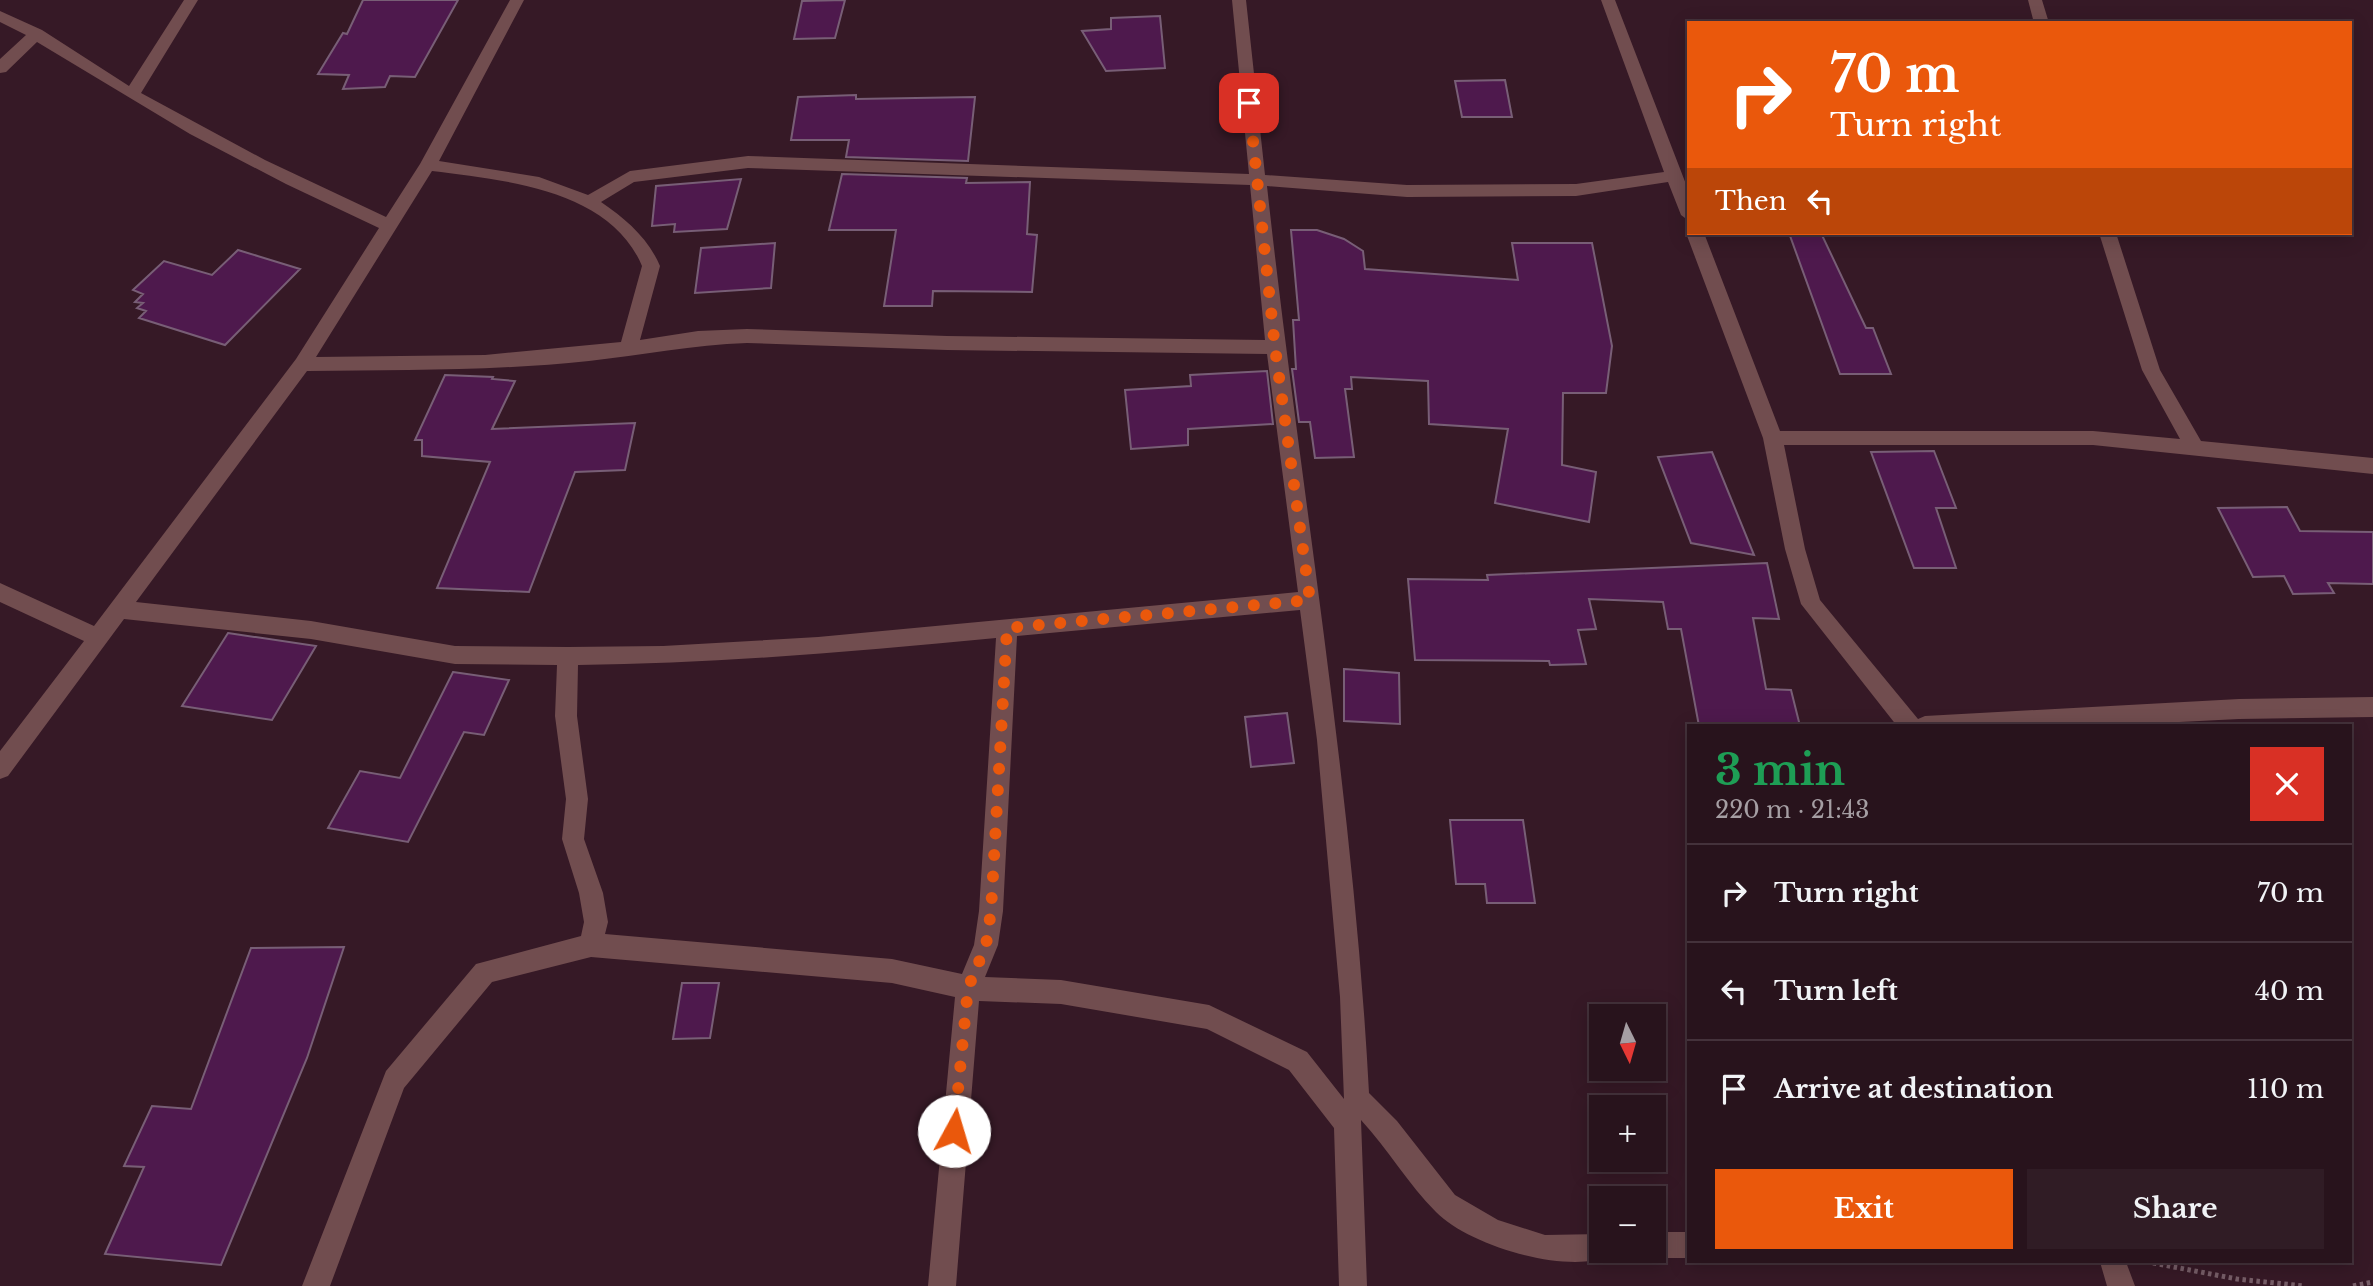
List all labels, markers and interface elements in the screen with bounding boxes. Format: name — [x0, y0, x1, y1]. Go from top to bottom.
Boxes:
text: 70 m — [1830, 44, 1960, 105]
icon: right — [1715, 49, 1806, 140]
pin — [1219, 73, 1279, 133]
icon: arrive — [1230, 84, 1268, 122]
text: Turn right — [1830, 105, 2001, 145]
icon: left — [1801, 182, 1839, 220]
text: Then — [1715, 185, 1787, 217]
text: 3 min — [1715, 744, 1845, 796]
button: close — [2250, 747, 2324, 821]
text: 220 m · 21:43 — [1715, 796, 1869, 824]
icon: right — [1715, 874, 1753, 912]
text: Turn right — [1774, 877, 1919, 909]
text: 70 m — [2257, 877, 2324, 909]
icon: left — [1715, 972, 1753, 1010]
text: Turn left — [1774, 975, 1898, 1007]
text: 40 m — [2255, 975, 2324, 1007]
north arrow — [1589, 1004, 1666, 1082]
map controls — [1589, 1004, 1666, 1263]
icon: arrive — [1715, 1070, 1753, 1108]
text: Arrive at destination — [1774, 1073, 2054, 1105]
text: 110 m — [2247, 1073, 2324, 1105]
position arrow — [917, 1094, 991, 1168]
button: + — [1589, 1095, 1666, 1172]
button: Exit — [1715, 1169, 2013, 1249]
button: Share — [2027, 1169, 2324, 1249]
button: − — [1589, 1186, 1666, 1263]

